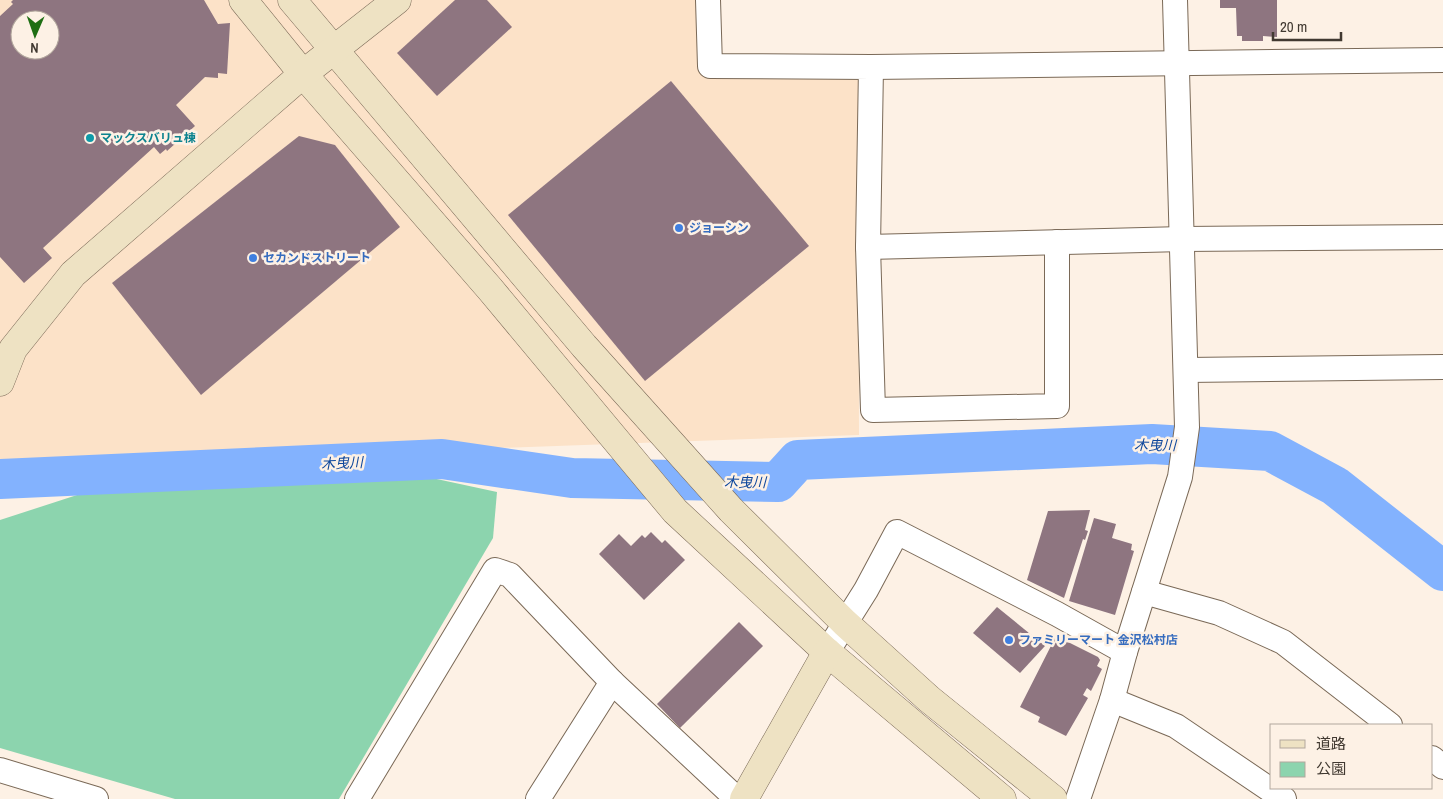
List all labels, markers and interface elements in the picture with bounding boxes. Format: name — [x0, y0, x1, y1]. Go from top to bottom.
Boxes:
north arrow — [10, 10, 60, 60]
scale bar — [1273, 10, 1340, 42]
text: 20 m — [1280, 16, 1307, 37]
text: N — [30, 39, 39, 57]
place label: マックスバリュ棟 — [100, 130, 196, 146]
marker: マックスバリュ棟 — [84, 132, 96, 144]
place label: ジョーシン — [689, 220, 749, 236]
marker: ジョーシン — [673, 222, 685, 234]
place label: セカンドストリート — [263, 250, 371, 266]
marker: セカンドストリート — [247, 252, 259, 264]
water label: 木曳川 — [1134, 436, 1178, 454]
water label: 木曳川 — [321, 453, 365, 473]
water label: 木曳川 — [724, 473, 768, 491]
place label: ファミリーマート 金沢松村店 — [1019, 632, 1178, 648]
marker: ファミリーマート 金沢松村店 — [1003, 634, 1015, 646]
legend — [1270, 724, 1433, 789]
text: 道路 — [1316, 733, 1346, 754]
text: 公園 — [1316, 758, 1346, 779]

